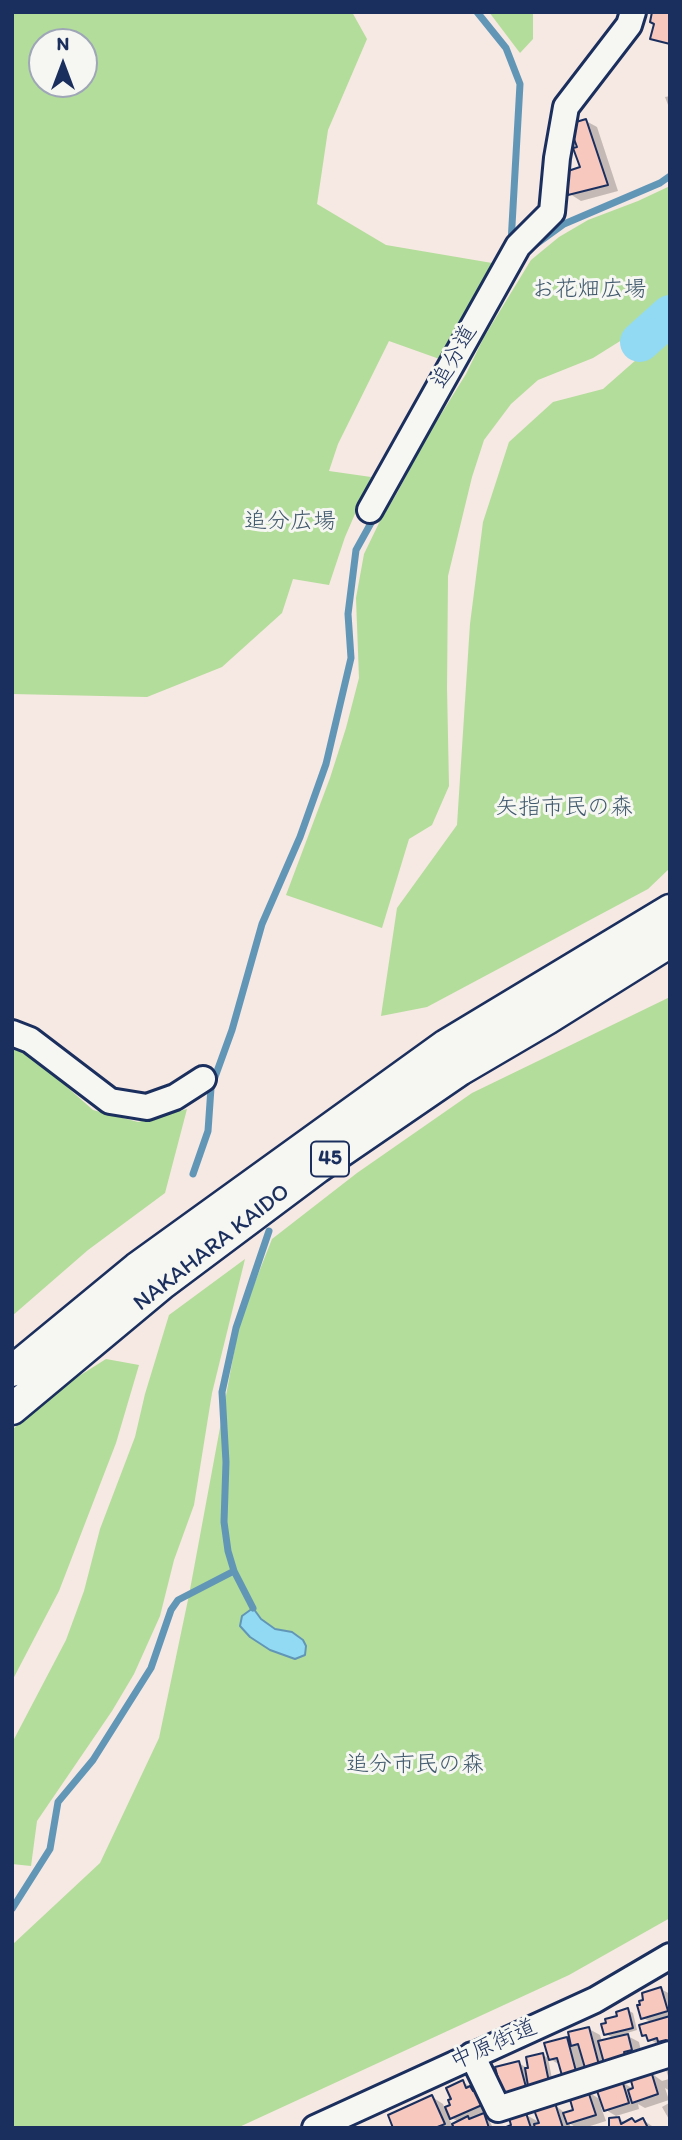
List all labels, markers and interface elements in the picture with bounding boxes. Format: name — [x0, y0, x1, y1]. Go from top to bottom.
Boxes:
north arrow — [28, 28, 98, 98]
text: N — [57, 32, 69, 55]
park label: お花畑広場 — [532, 276, 646, 304]
street label: 追分道 — [426, 320, 484, 394]
park label: 追分広場 — [244, 508, 336, 536]
park label: 矢指市民の森 — [495, 794, 633, 822]
road number: 45 — [311, 1142, 349, 1176]
street label: NAKAHARA KAIDO — [129, 1179, 295, 1317]
park label: 追分市民の森 — [346, 1751, 484, 1779]
street label: 中原街道 — [446, 2014, 542, 2076]

